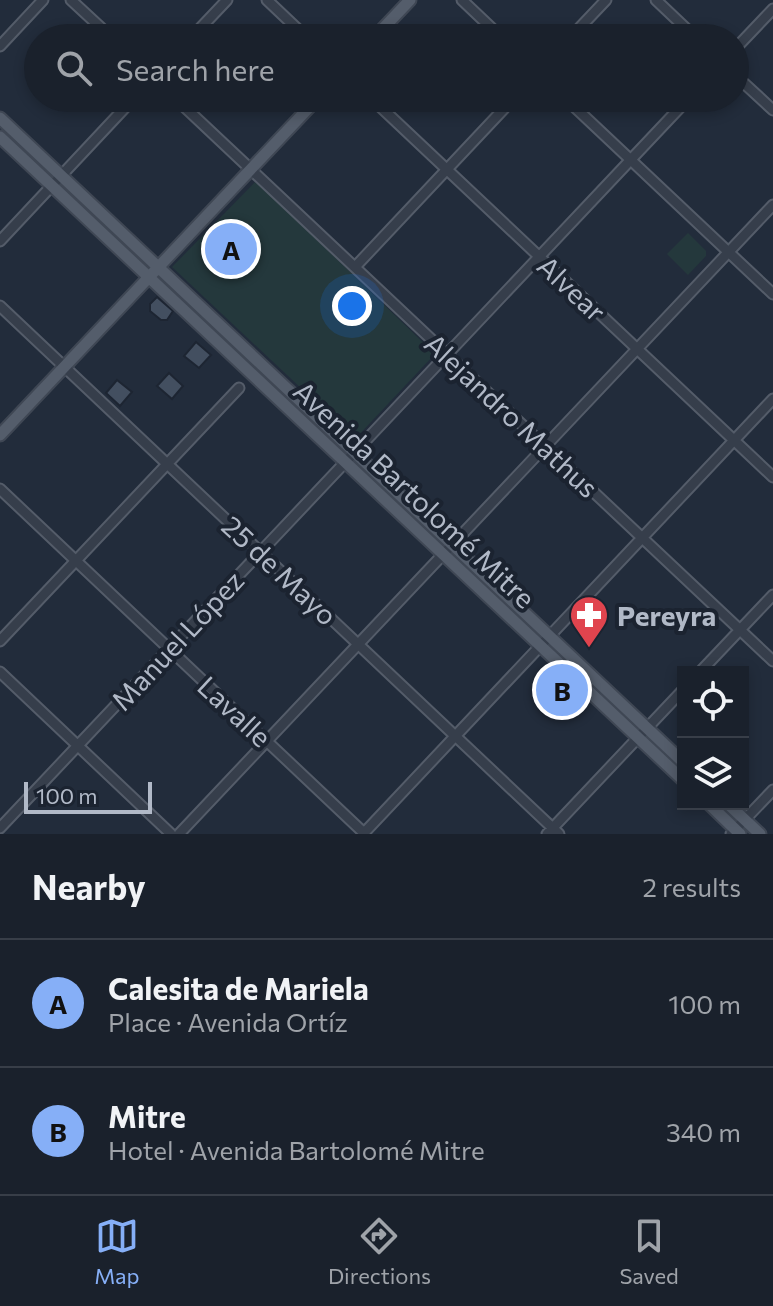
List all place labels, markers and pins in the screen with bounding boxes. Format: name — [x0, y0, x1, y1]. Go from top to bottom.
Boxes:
pin: A — [205, 219, 257, 279]
pharmacy icon: Pereyra — [568, 594, 610, 649]
place label: Pereyra — [617, 598, 716, 632]
pin: B — [536, 660, 588, 720]

